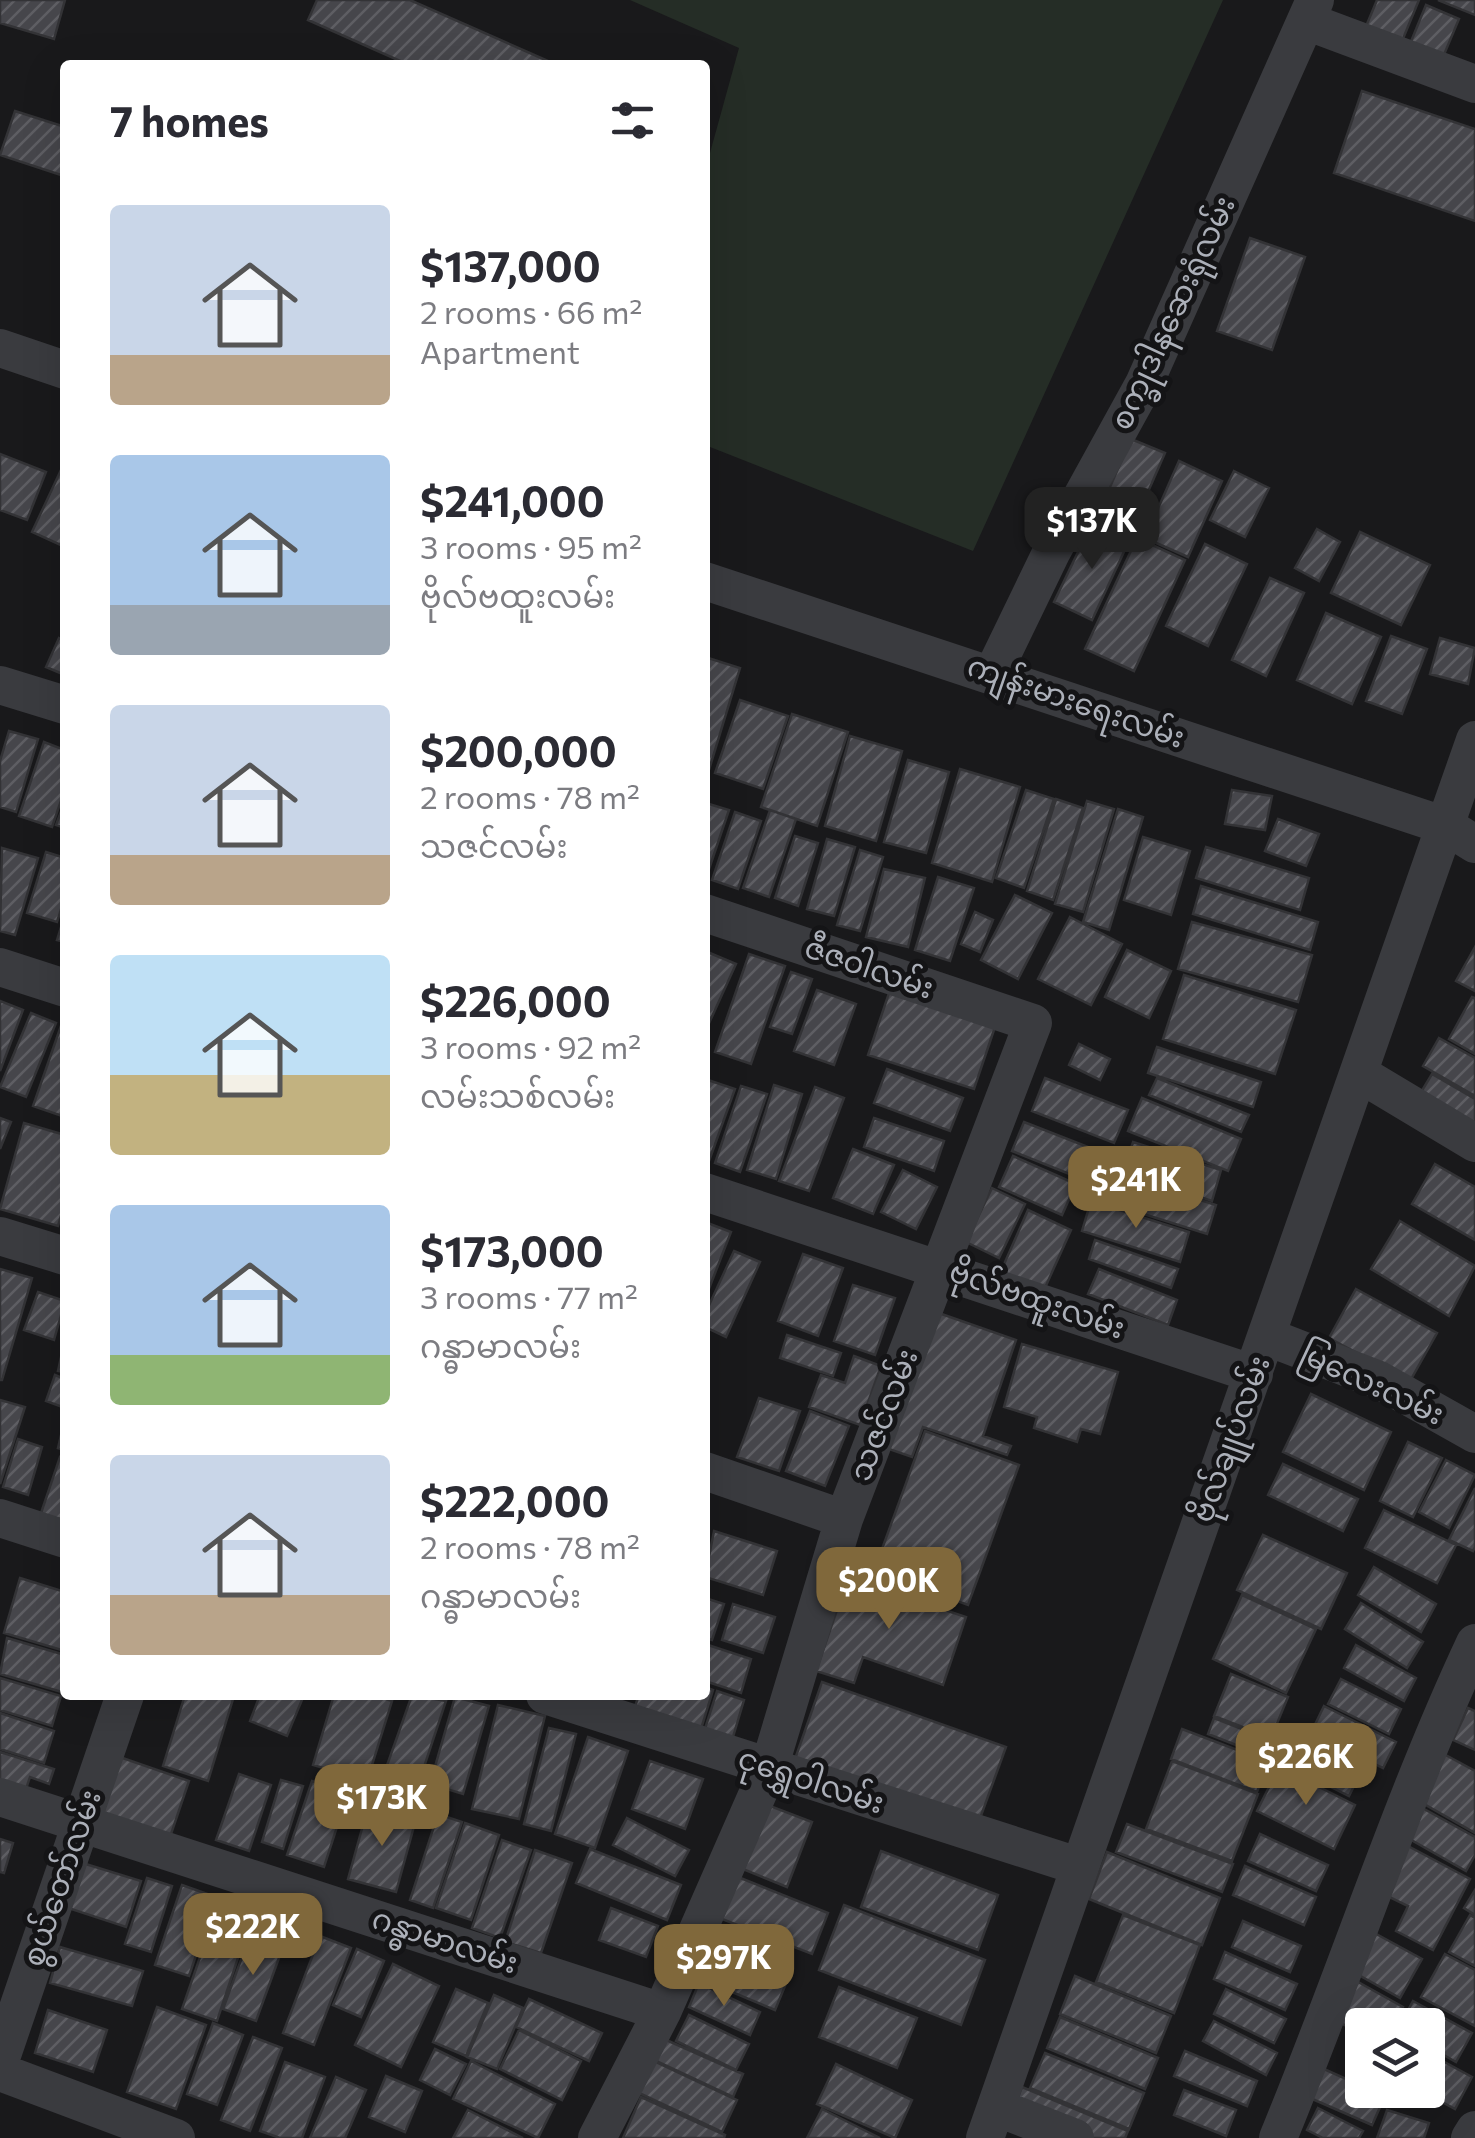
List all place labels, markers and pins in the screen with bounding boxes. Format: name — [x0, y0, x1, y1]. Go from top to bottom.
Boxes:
pin: $137K — [1022, 487, 1162, 572]
pin: $241K — [1066, 1146, 1206, 1231]
pin: $200K — [819, 1547, 959, 1632]
pin: $226K — [1236, 1723, 1376, 1808]
pin: $173K — [312, 1764, 452, 1849]
pin: $222K — [183, 1893, 323, 1978]
pin: $297K — [654, 1924, 794, 2009]

